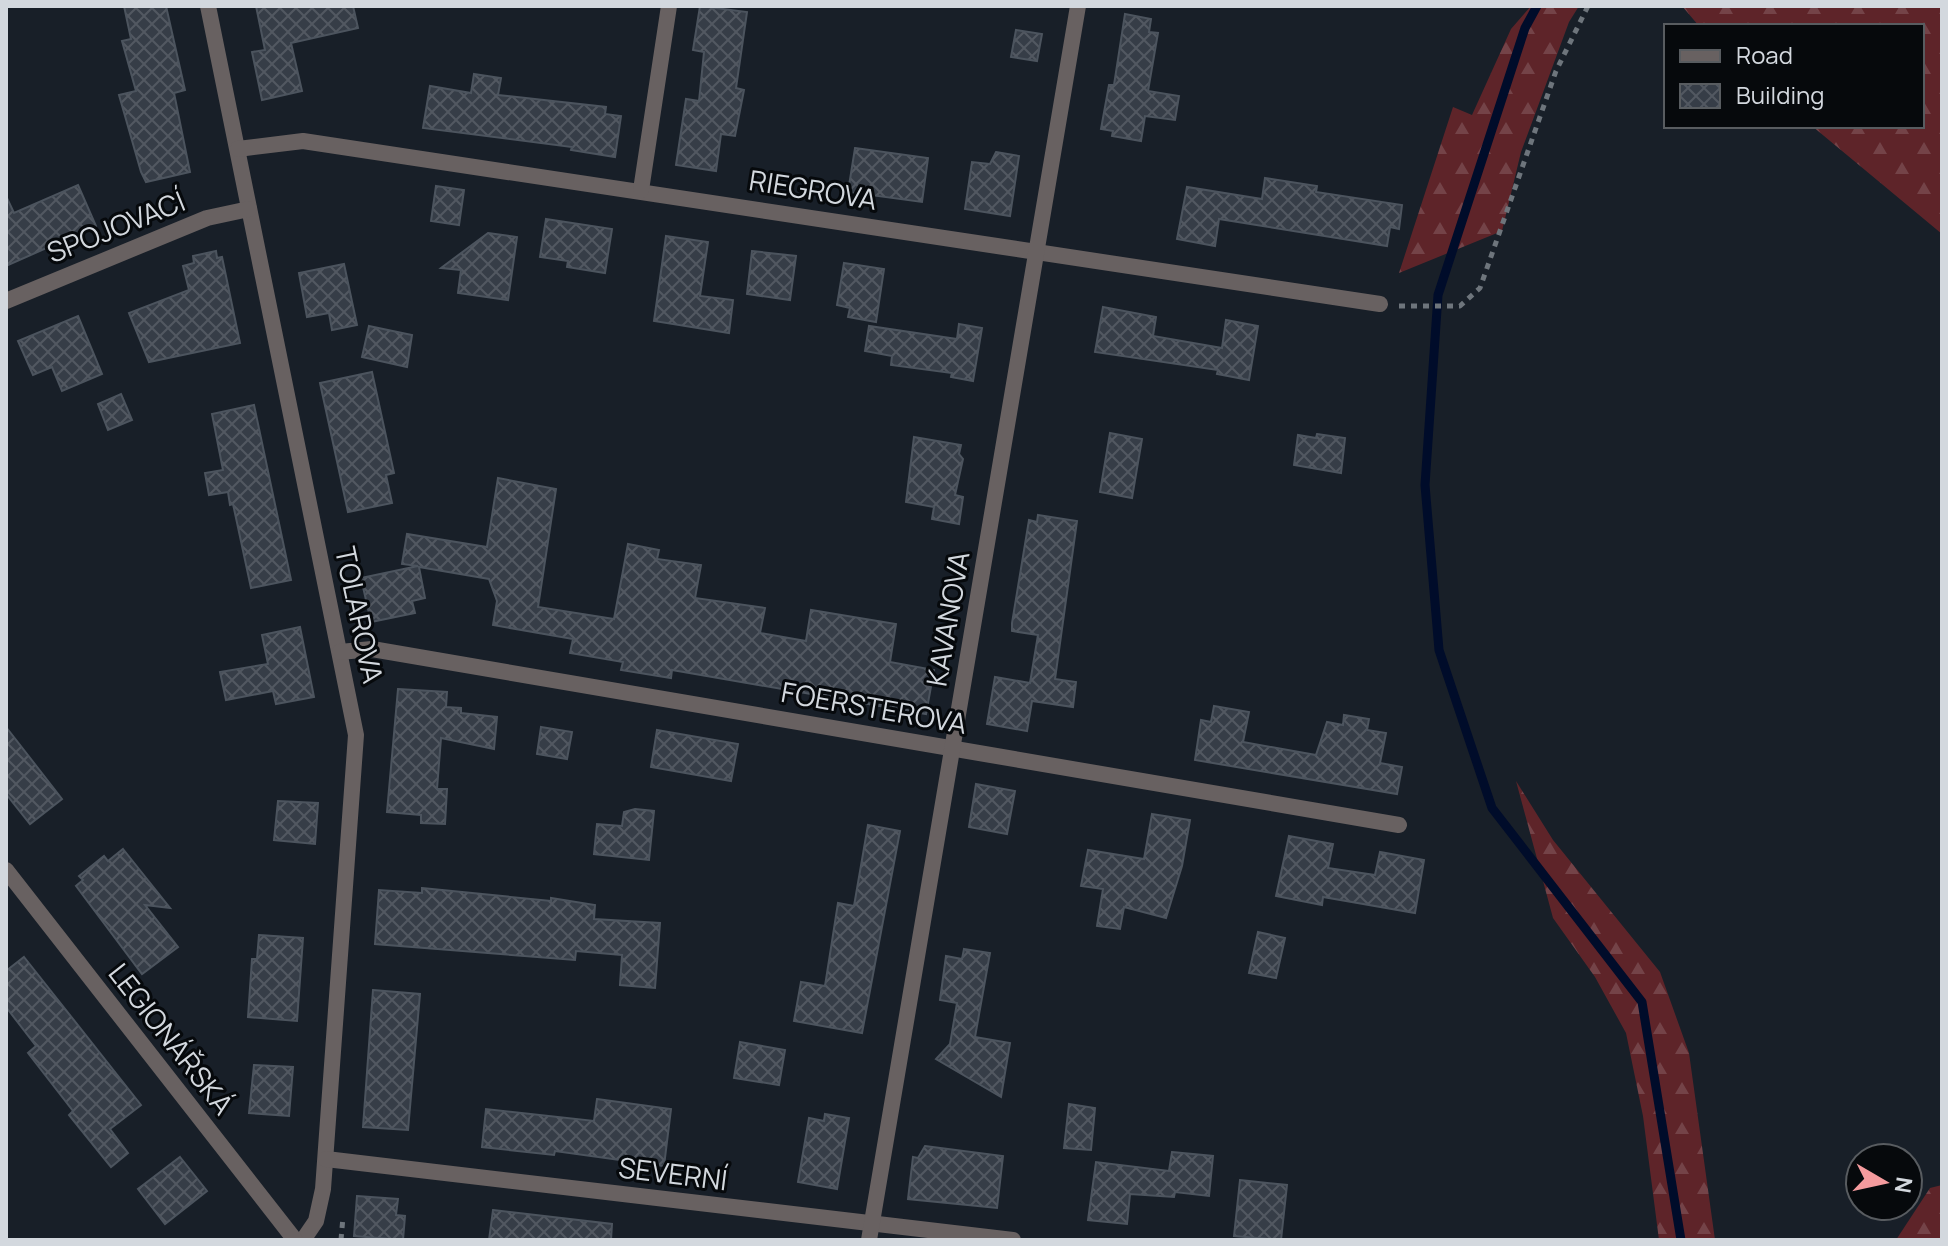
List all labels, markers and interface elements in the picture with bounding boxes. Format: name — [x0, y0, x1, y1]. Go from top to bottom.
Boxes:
legend — [1664, 24, 1924, 128]
text: Road — [1736, 38, 1793, 71]
text: Building — [1736, 78, 1824, 111]
street label: RIEGROVA — [747, 160, 880, 218]
street label: SPOJOVACÍ — [41, 181, 190, 271]
street label: TOLAROVA — [327, 543, 393, 687]
street label: KAVANOVA — [916, 548, 978, 689]
street label: FOERSTEROVA — [778, 672, 970, 742]
street label: LEGIONÁŘSKÁ — [101, 955, 243, 1122]
north arrow — [1844, 1142, 1924, 1222]
street label: SEVERNÍ — [616, 1147, 730, 1199]
text: N — [1888, 1175, 1920, 1195]

